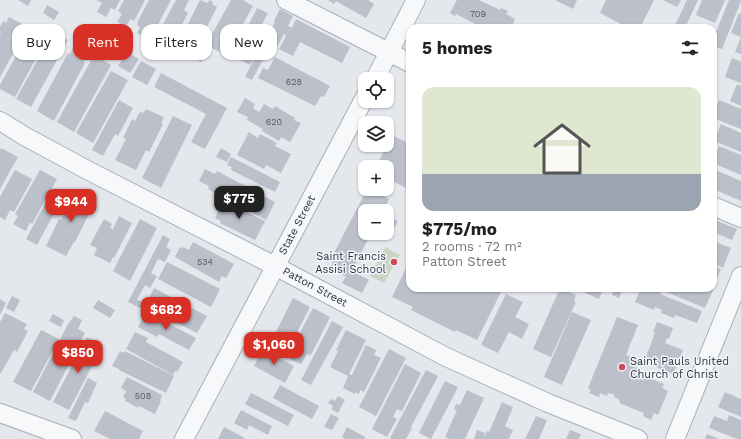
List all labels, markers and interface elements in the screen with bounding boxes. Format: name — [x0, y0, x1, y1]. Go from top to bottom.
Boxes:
house number: 709 — [470, 9, 486, 19]
chip: Buy — [12, 24, 65, 60]
chip: Rent — [73, 24, 133, 60]
chip: Filters — [141, 24, 212, 60]
chip: New — [220, 24, 277, 60]
icon: filters — [679, 37, 701, 59]
text: 5 homes — [422, 38, 492, 58]
map controls — [358, 72, 394, 240]
button: locate — [358, 72, 394, 108]
house number: 628 — [286, 77, 302, 87]
icon: home — [526, 113, 598, 185]
button: layers — [358, 116, 394, 152]
house number: 620 — [266, 117, 283, 127]
button: + — [358, 160, 394, 196]
pin: $775 — [215, 186, 263, 220]
pin: $944 — [47, 189, 95, 223]
text: $775 — [223, 191, 255, 206]
street label: State Street — [276, 193, 318, 257]
text: $944 — [54, 194, 88, 209]
button: − — [358, 204, 394, 240]
text: $775/mo — [422, 219, 497, 239]
text: 2 rooms · 72 m² — [422, 239, 522, 254]
place label: Saint Francis Assisi School — [315, 250, 387, 276]
text: Patton Street — [422, 254, 507, 269]
house number: 534 — [197, 257, 213, 267]
marker: Saint Francis Assisi School — [389, 257, 399, 267]
street label: Patton Street — [280, 264, 350, 310]
pin: $682 — [142, 297, 190, 331]
text: $682 — [150, 302, 182, 317]
pin: $1,060 — [241, 332, 307, 366]
text: $1,060 — [253, 337, 295, 352]
pin: $850 — [54, 340, 102, 374]
text: $850 — [62, 345, 94, 360]
place label: Saint Pauls United Church of Christ — [630, 355, 729, 381]
marker: Saint Pauls United Church of Christ — [617, 362, 627, 372]
house number: 508 — [135, 391, 151, 401]

